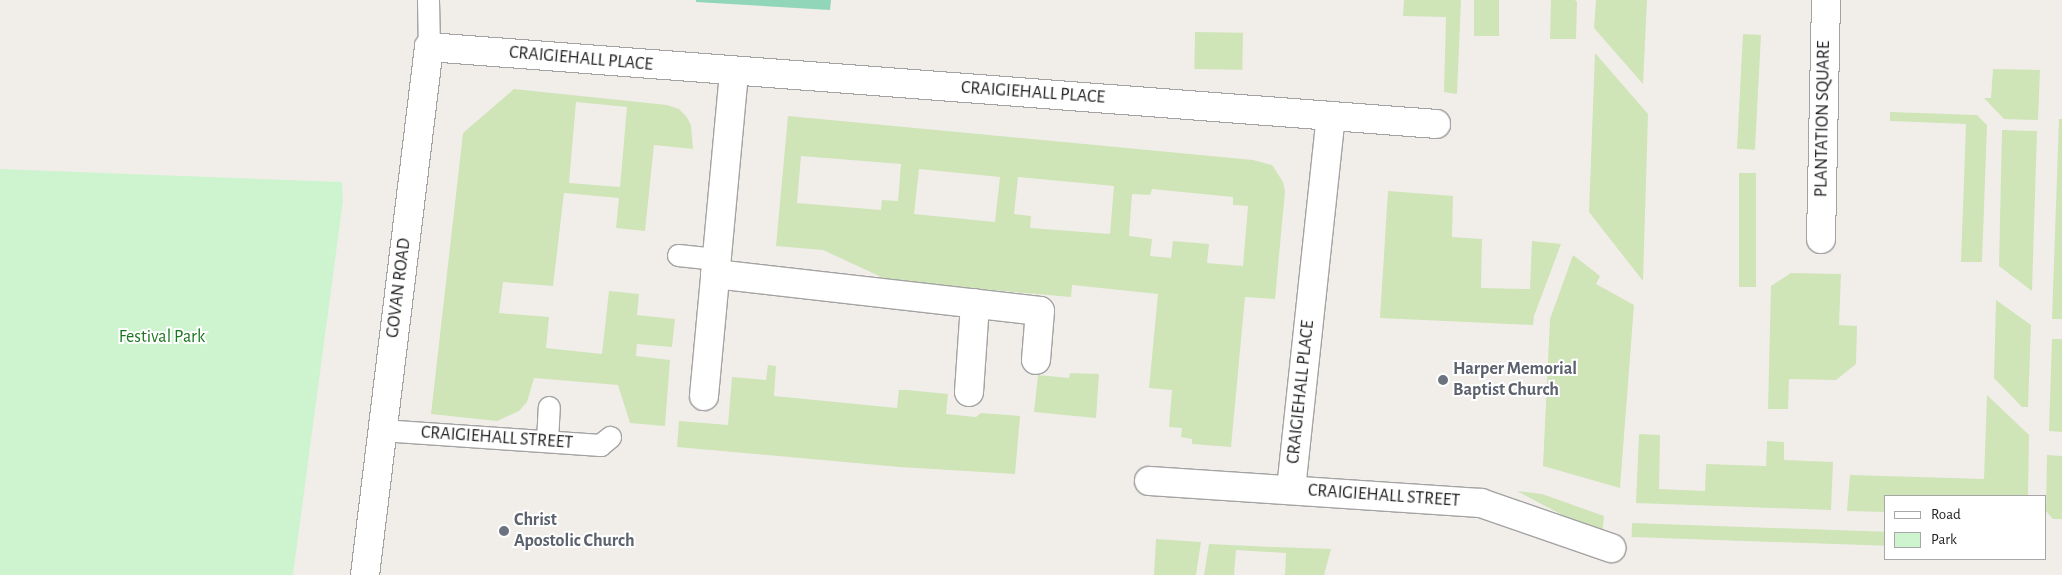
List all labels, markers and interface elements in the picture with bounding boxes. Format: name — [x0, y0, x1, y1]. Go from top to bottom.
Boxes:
street label: PLANTATION SQUARE — [1811, 41, 1835, 197]
street label: CRAIGIEHALL PLACE — [508, 42, 654, 76]
street label: CRAIGIEHALL PLACE — [960, 77, 1106, 109]
street label: GOVAN ROAD — [382, 237, 416, 339]
street label: CRAIGIEHALL PLACE — [1283, 319, 1319, 465]
park label: Festival Park — [119, 326, 205, 348]
place label: Harper Memorial Baptist Church — [1453, 359, 1577, 402]
marker: Harper Memorial Baptist Church — [1437, 374, 1449, 386]
street label: CRAIGIEHALL STREET — [420, 422, 574, 454]
street label: CRAIGIEHALL STREET — [1307, 480, 1461, 512]
legend — [1884, 495, 2047, 560]
text: Road — [1931, 507, 1961, 522]
place label: Christ Apostolic Church — [514, 510, 634, 552]
marker: Christ Apostolic Church — [498, 525, 510, 537]
text: Park — [1931, 532, 1957, 547]

